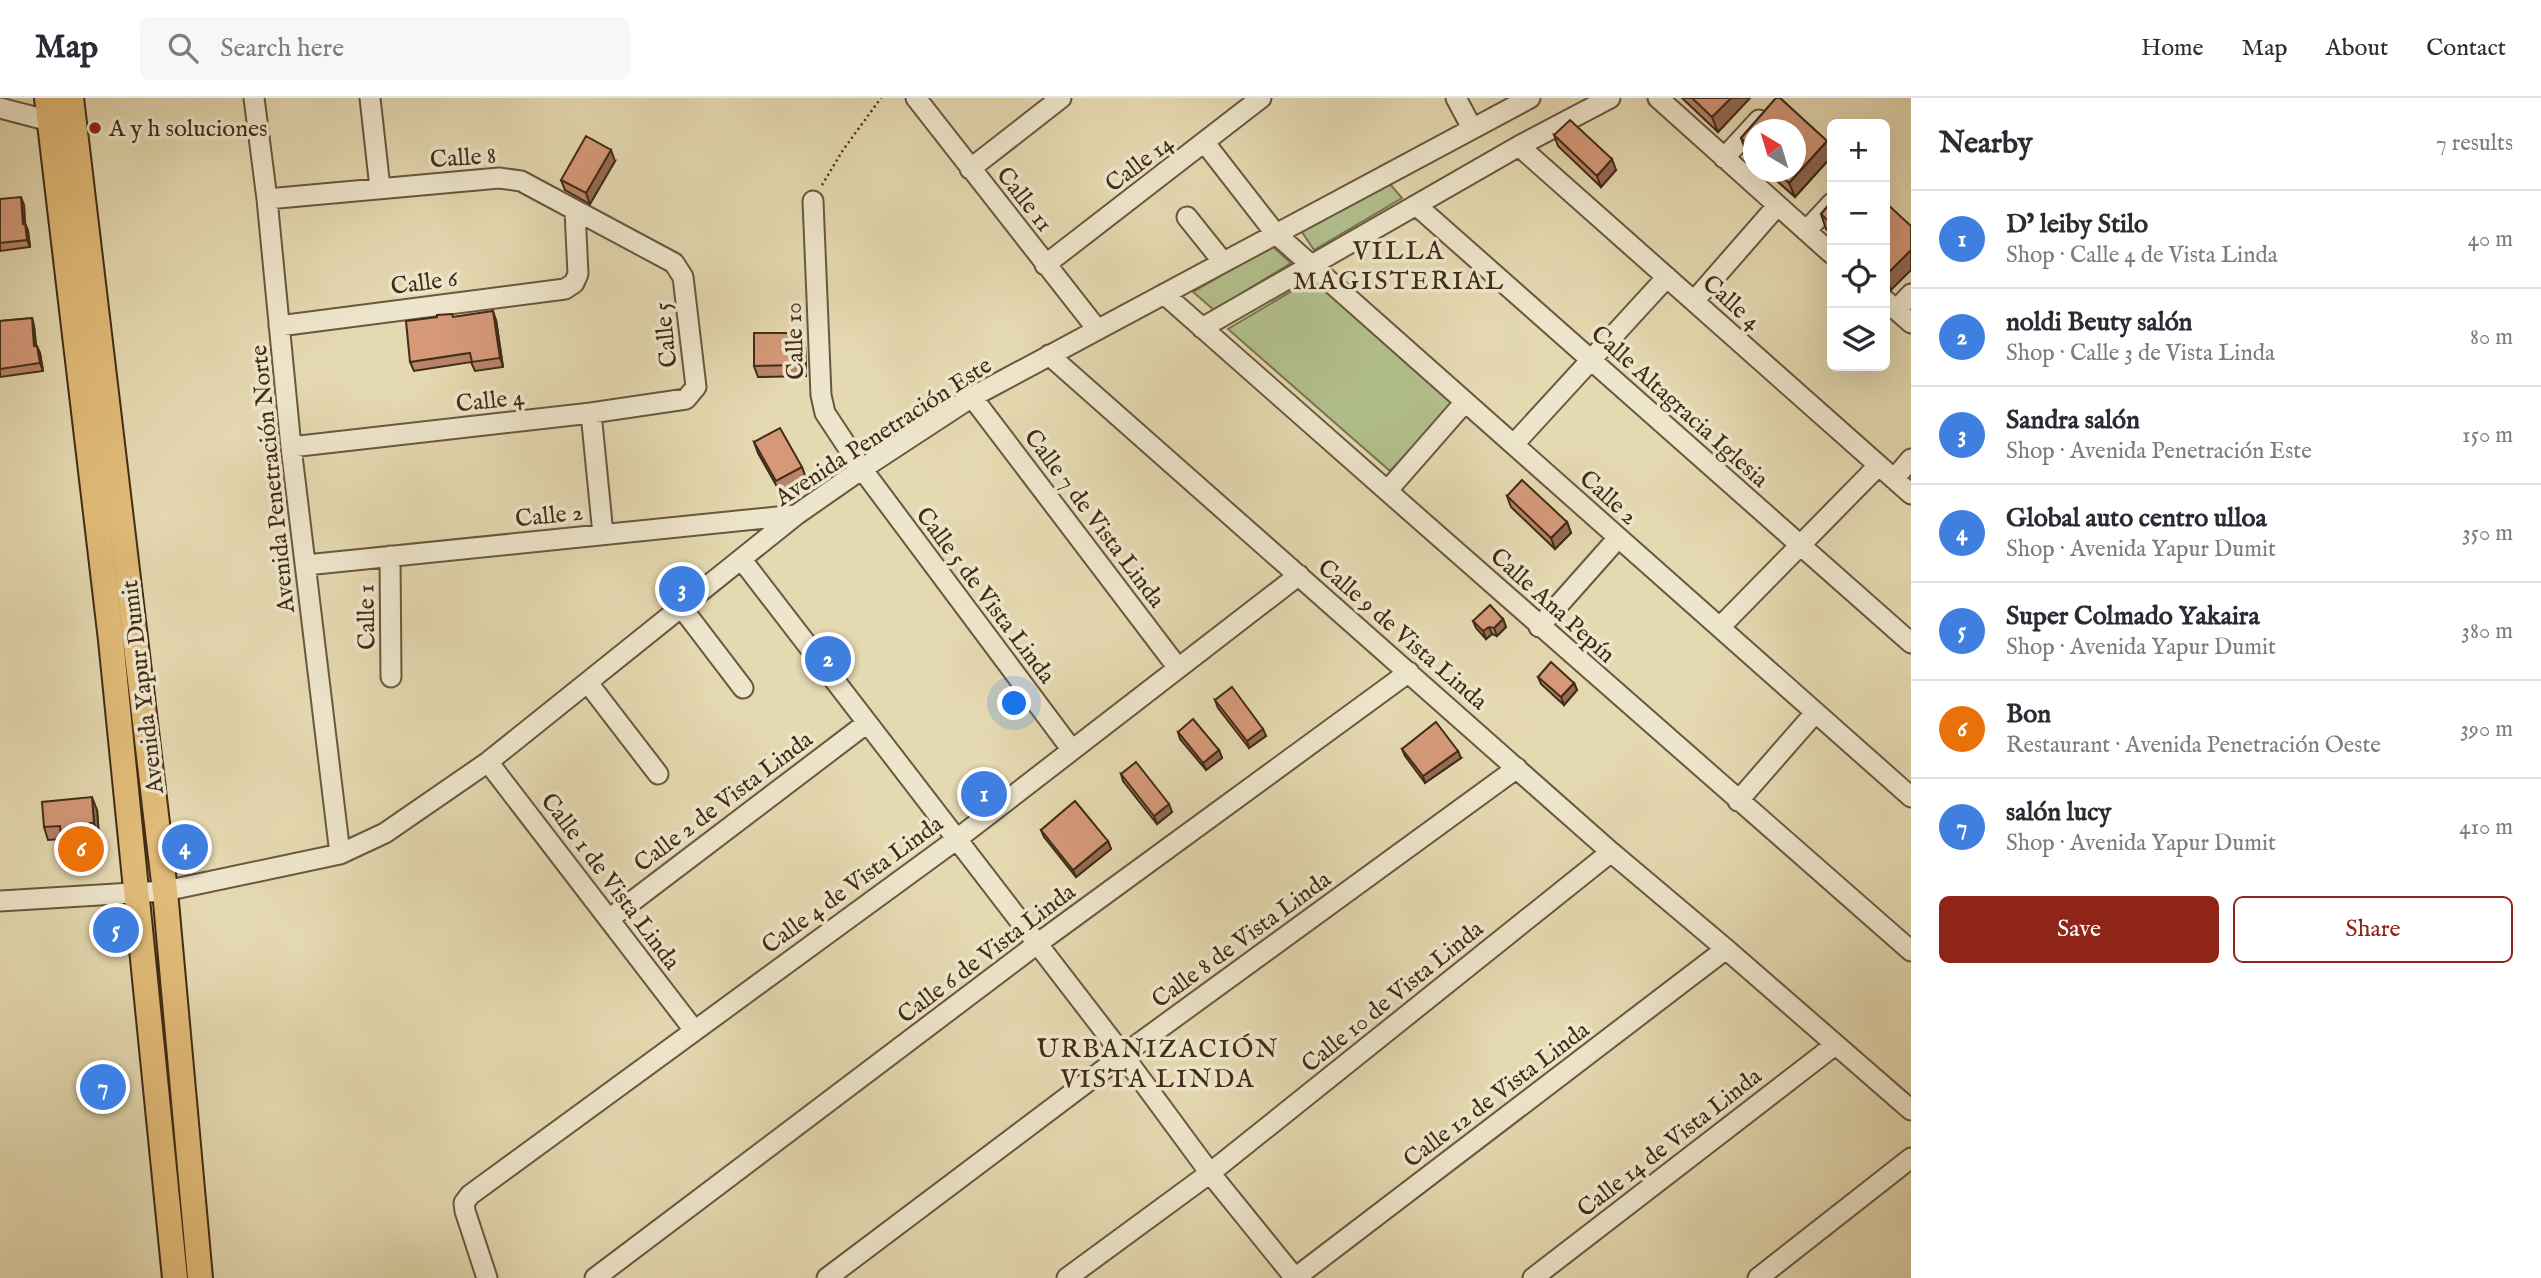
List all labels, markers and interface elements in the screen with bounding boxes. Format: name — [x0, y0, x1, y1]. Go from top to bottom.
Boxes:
search box — [140, 17, 630, 80]
text: Map — [35, 27, 98, 69]
icon: search — [164, 29, 202, 67]
text: Search here — [220, 32, 344, 65]
text: Home — [2141, 33, 2204, 64]
text: Map — [2242, 33, 2288, 64]
text: About — [2326, 33, 2388, 64]
text: Contact — [2426, 33, 2506, 64]
place label: A y h soluciones — [108, 114, 267, 145]
north arrow — [1743, 119, 1806, 182]
map controls — [1827, 119, 1890, 371]
button: + — [1827, 119, 1890, 182]
marker: A y h soluciones — [87, 120, 103, 136]
text: Nearby — [1939, 125, 2032, 163]
street label: Calle 14 — [1100, 128, 1180, 200]
text: 7 results — [2436, 129, 2513, 158]
street label: Calle 8 — [429, 141, 497, 176]
street label: Calle 11 — [989, 161, 1059, 239]
button: − — [1827, 182, 1890, 245]
text: D’ leiby Stilo — [2006, 208, 2148, 241]
text: 1 — [1958, 225, 1966, 254]
text: 40 m — [2468, 225, 2513, 254]
district label: VILLA MAGISTERIAL — [1293, 235, 1505, 298]
text: Shop · Calle 4 de Vista Linda — [2006, 241, 2278, 270]
button: locate — [1827, 245, 1890, 308]
street label: Calle 6 — [389, 264, 460, 303]
street label: Calle 4 — [1695, 269, 1767, 338]
street label: Calle 5 — [648, 300, 685, 369]
street label: Calle 10 — [779, 302, 812, 380]
text: noldi Beuty salón — [2006, 306, 2192, 339]
button: layers — [1827, 308, 1890, 371]
street label: Calle Altagracia Iglesia — [1584, 319, 1775, 496]
text: 2 — [1957, 323, 1967, 352]
text: 80 m — [2470, 323, 2513, 352]
text: Shop · Calle 3 de Vista Linda — [2006, 339, 2275, 368]
street label: Avenida Penetración Norte — [244, 343, 303, 615]
street label: Avenida Penetración Este — [769, 351, 998, 515]
street label: Calle 4 — [454, 382, 526, 420]
text: Sandra salón — [2006, 404, 2140, 437]
text: 3 — [1958, 421, 1966, 450]
text: 150 m — [2462, 421, 2513, 450]
street label: Calle 7 de Vista Linda — [1016, 423, 1172, 615]
text: Shop · Avenida Penetración Este — [2006, 437, 2312, 466]
street label: Calle 2 — [1572, 464, 1644, 532]
street label: Calle 2 — [514, 498, 585, 535]
street label: Calle 5 de Vista Linda — [908, 501, 1062, 691]
text: Global auto centro ulloa — [2006, 502, 2267, 535]
text: 4 — [1956, 519, 1968, 548]
text: 350 m — [2462, 519, 2513, 548]
text: Shop · Avenida Yapur Dumit — [2006, 535, 2276, 564]
street label: Calle Ana Pepín — [1483, 542, 1621, 671]
street label: Calle 9 de Vista Linda — [1311, 553, 1494, 718]
pin: 3 — [659, 563, 705, 615]
street label: Avenida Yapur Dumit — [115, 578, 172, 796]
street label: Calle 1 — [351, 584, 384, 650]
text: Super Colmado Yakaira — [2006, 600, 2260, 633]
text: 5 — [1958, 617, 1966, 646]
text: 380 m — [2461, 617, 2513, 646]
pin: 2 — [805, 633, 851, 685]
text: Shop · Avenida Yapur Dumit — [2006, 633, 2276, 662]
your location — [997, 686, 1031, 720]
text: Bon — [2006, 698, 2051, 731]
text: 6 — [1957, 715, 1967, 744]
text: 390 m — [2460, 715, 2513, 744]
street label: Calle 2 de Vista Linda — [628, 724, 820, 880]
text: Restaurant · Avenida Penetración Oeste — [2006, 731, 2381, 760]
pin: 1 — [961, 768, 1007, 820]
street label: Calle 1 de Vista Linda — [533, 787, 687, 977]
text: salón lucy — [2006, 796, 2111, 829]
street label: Calle 4 de Vista Linda — [756, 809, 950, 961]
text: 7 — [1957, 813, 1967, 842]
text: 410 m — [2459, 813, 2513, 842]
pin: 4 — [162, 821, 208, 873]
pin: 6 — [58, 823, 104, 875]
text: Shop · Avenida Yapur Dumit — [2006, 829, 2276, 858]
street label: Calle 8 de Vista Linda — [1146, 864, 1338, 1016]
street label: Calle 6 de Vista Linda — [892, 877, 1083, 1031]
button: Save — [1939, 896, 2219, 963]
button: Share — [2233, 896, 2513, 963]
pin: 5 — [93, 904, 139, 956]
street label: Calle 10 de Vista Linda — [1296, 914, 1491, 1080]
street label: Calle 12 de Vista Linda — [1398, 1015, 1597, 1175]
district label: URBANIZACIÓN VISTA LINDA — [1037, 1033, 1279, 1096]
pin: 7 — [80, 1061, 126, 1113]
street label: Calle 14 de Vista Linda — [1571, 1061, 1769, 1225]

